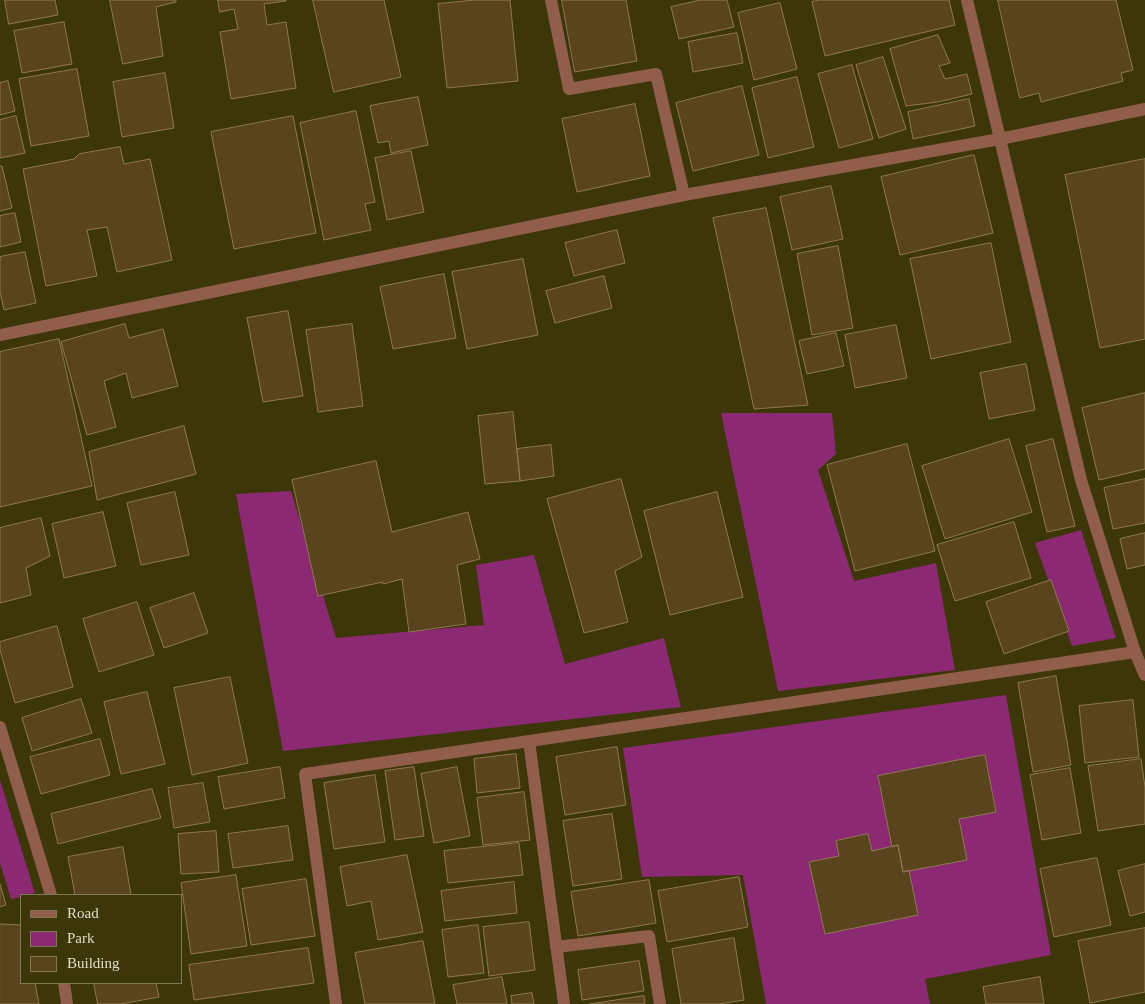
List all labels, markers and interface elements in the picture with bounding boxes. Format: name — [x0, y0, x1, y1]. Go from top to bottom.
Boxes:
legend — [20, 894, 182, 984]
text: Road — [67, 905, 99, 921]
text: Park — [67, 930, 95, 946]
text: Building — [67, 955, 120, 971]

